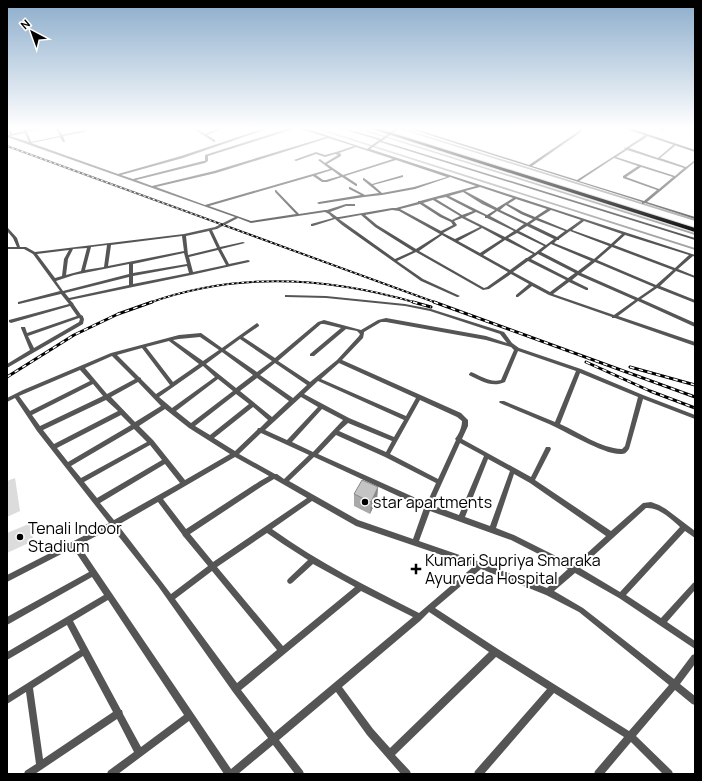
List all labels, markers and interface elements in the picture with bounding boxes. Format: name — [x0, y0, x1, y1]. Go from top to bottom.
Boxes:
north arrow — [12, 12, 52, 52]
text: N — [17, 16, 33, 32]
place label: star apartments — [373, 491, 492, 513]
marker: star apartments — [360, 497, 370, 507]
place label: Tenali Indoor Stadium — [28, 517, 122, 557]
marker: Tenali Indoor Stadium — [15, 532, 25, 542]
place label: Kumari Supriya Smaraka Ayurveda Hospital — [425, 549, 601, 589]
marker: Kumari Supriya Smaraka Ayurveda Hospital — [410, 563, 422, 575]

